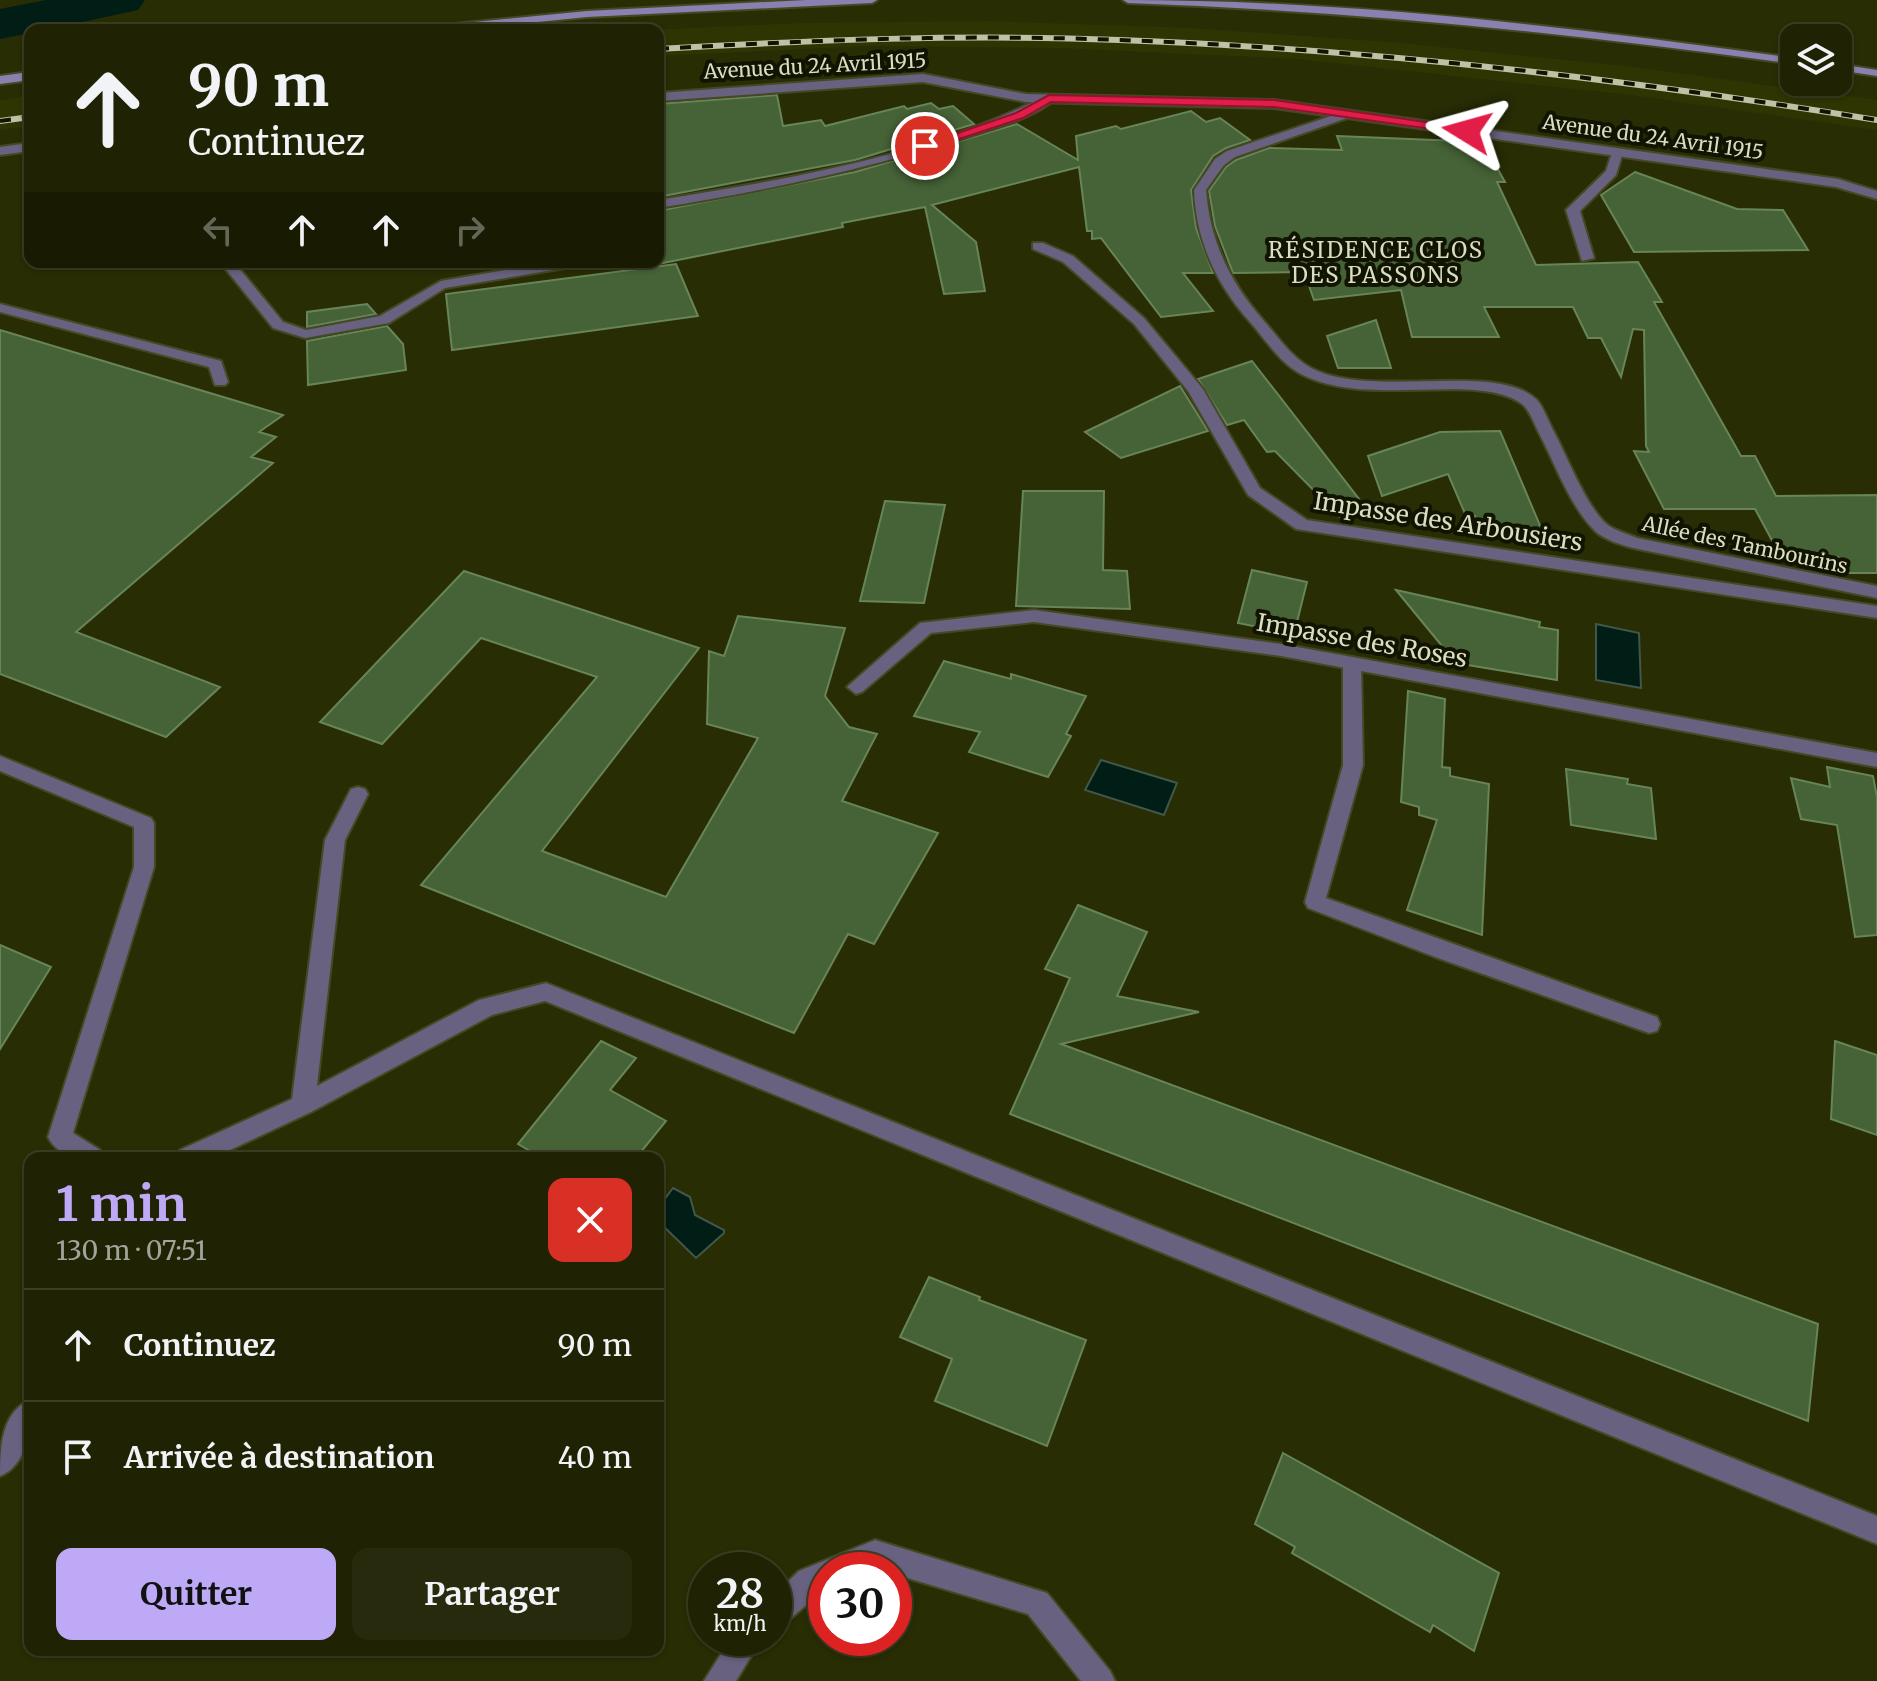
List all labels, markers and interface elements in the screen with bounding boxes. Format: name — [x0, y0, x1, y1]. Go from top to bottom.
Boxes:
map controls — [1780, 24, 1852, 96]
button: layers — [1780, 24, 1852, 96]
street label: Avenue du 24 Avril 1915 — [702, 47, 927, 84]
text: 90 m — [188, 51, 329, 121]
icon: ahead — [56, 56, 160, 160]
position arrow — [1425, 89, 1509, 173]
street label: Avenue du 24 Avril 1915 — [1540, 108, 1765, 164]
pin — [891, 112, 959, 180]
text: Continuez — [188, 120, 365, 165]
icon: arrive — [903, 124, 947, 168]
icon: left — [196, 208, 240, 252]
icon: ahead — [280, 208, 324, 252]
icon: ahead — [364, 208, 408, 252]
icon: right — [448, 208, 492, 252]
district label: RÉSIDENCE CLOS DES PASSONS — [1268, 235, 1484, 289]
street label: Impasse des Arbousiers — [1311, 485, 1585, 558]
street label: Allée des Tambourins — [1639, 510, 1850, 578]
street label: Impasse des Roses — [1254, 607, 1470, 674]
text: 1 min — [56, 1174, 187, 1234]
button: close — [548, 1178, 632, 1262]
text: 130 m · 07:51 — [56, 1234, 207, 1267]
icon: ahead — [56, 1323, 100, 1367]
text: Continuez — [124, 1326, 275, 1364]
text: 90 m — [558, 1326, 632, 1364]
icon: arrive — [56, 1435, 100, 1479]
text: Arrivée à destination — [124, 1438, 434, 1476]
text: 40 m — [558, 1438, 632, 1476]
button: Quitter — [56, 1548, 336, 1640]
button: Partager — [352, 1548, 632, 1640]
speed limit sign: 30 — [808, 1552, 912, 1656]
text: 28 — [716, 1569, 764, 1619]
text: km/h — [714, 1611, 766, 1636]

